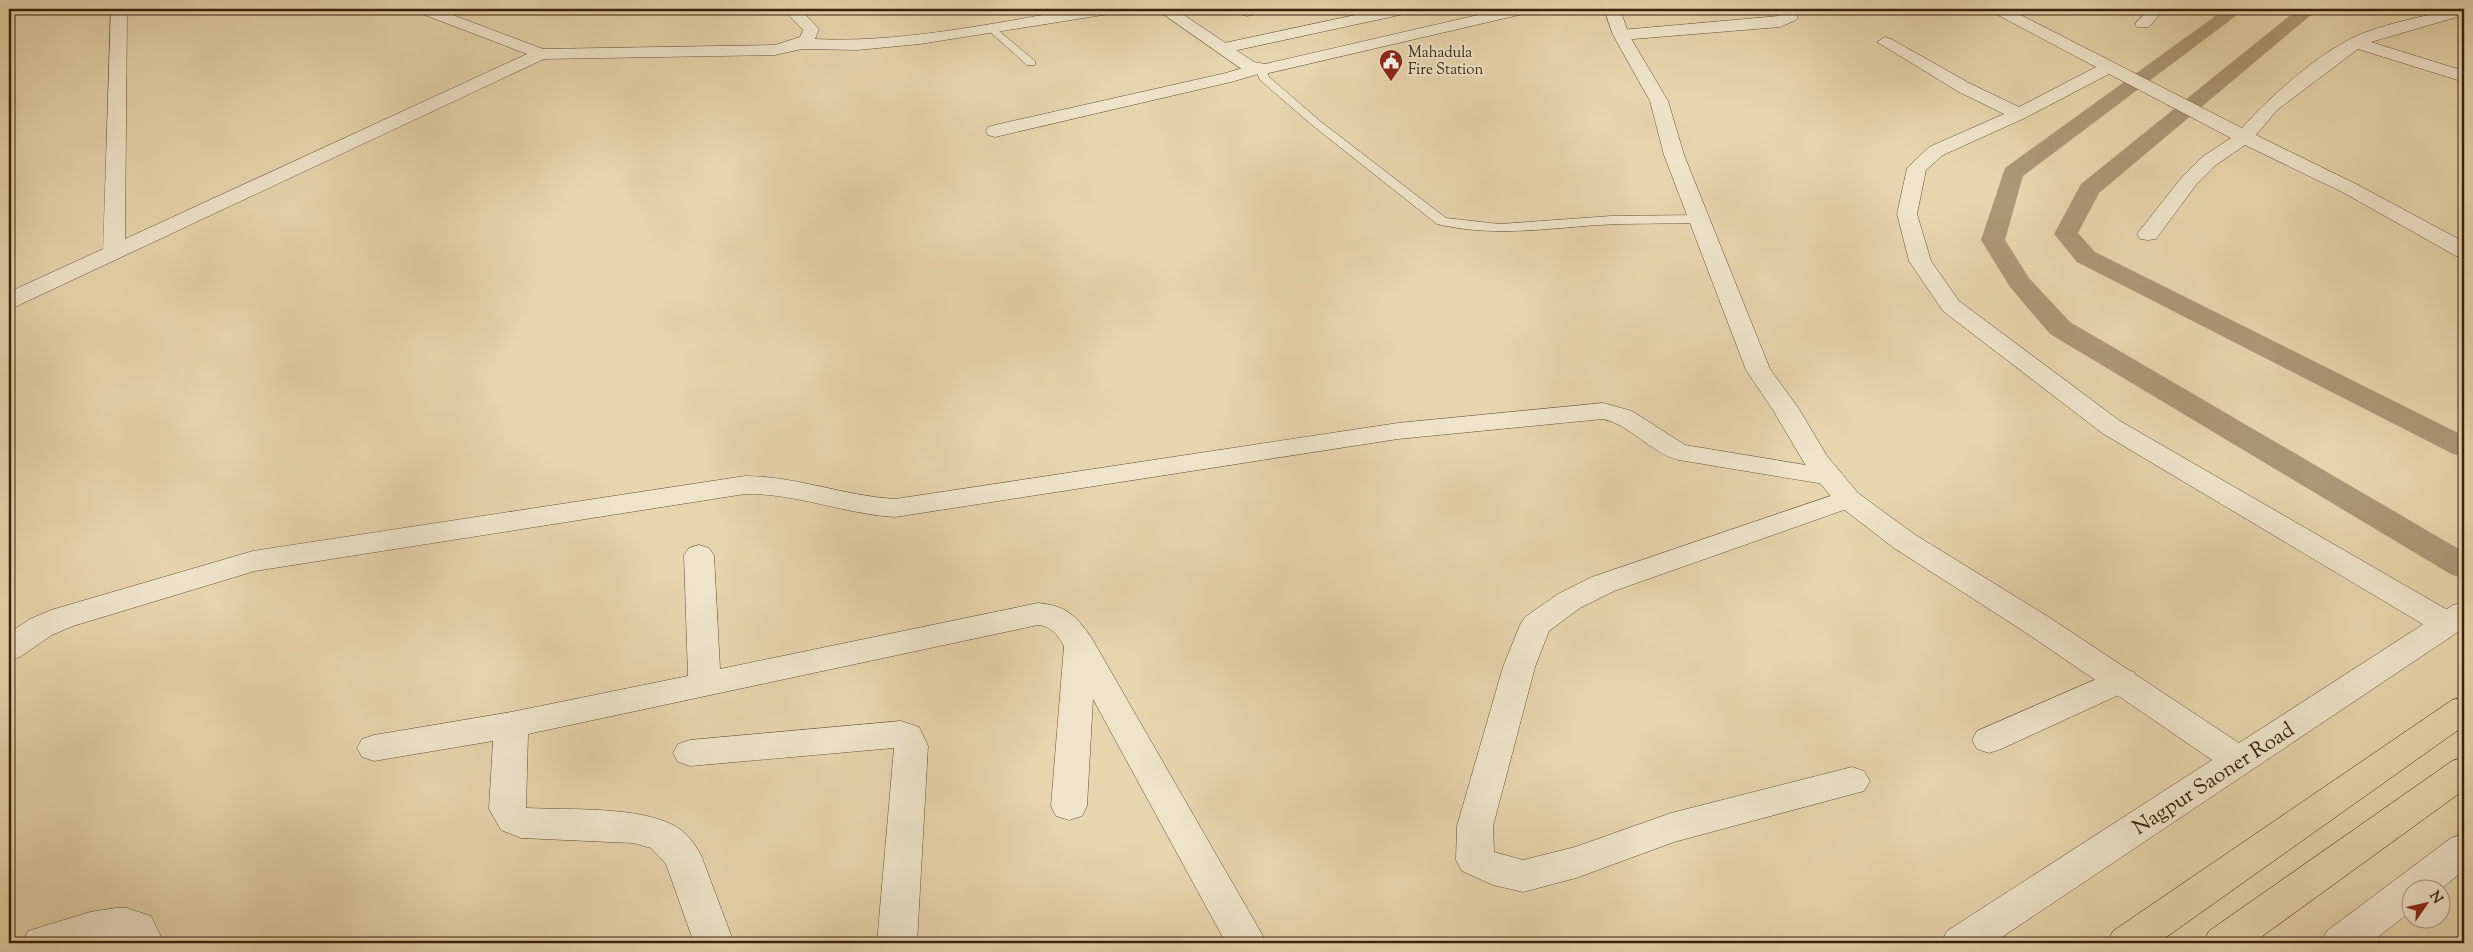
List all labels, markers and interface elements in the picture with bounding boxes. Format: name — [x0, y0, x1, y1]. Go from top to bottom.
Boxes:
place label: Mahadula Fire Station — [1408, 43, 1483, 81]
public building icon: Mahadula Fire Station — [1378, 48, 1404, 82]
street label: Nagpur Saoner Road — [2127, 716, 2301, 843]
north arrow — [2400, 880, 2450, 930]
text: N — [2424, 888, 2447, 908]

